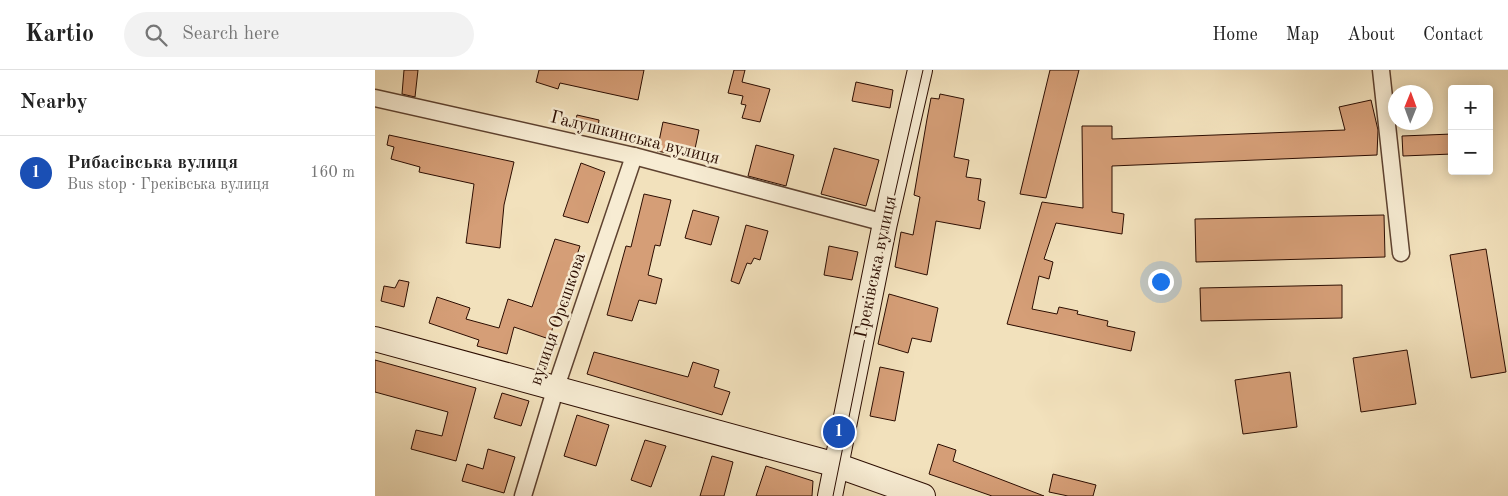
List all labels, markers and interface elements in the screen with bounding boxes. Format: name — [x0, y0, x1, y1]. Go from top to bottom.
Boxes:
search box — [124, 12, 474, 57]
icon: search — [142, 21, 170, 49]
text: Kartio — [25, 23, 94, 47]
text: Search here — [182, 25, 279, 44]
text: Home — [1212, 26, 1258, 44]
text: Map — [1286, 26, 1319, 44]
text: About — [1347, 26, 1395, 44]
text: Contact — [1423, 26, 1483, 44]
north arrow — [1388, 85, 1433, 130]
map controls — [1448, 85, 1493, 175]
button: + — [1448, 85, 1493, 130]
text: Nearby — [20, 92, 88, 113]
street label: Галушкинська вулиця — [548, 108, 722, 168]
button: − — [1448, 130, 1493, 175]
text: Рибасівська вулиця — [67, 154, 238, 173]
text: 1 — [31, 165, 41, 181]
text: 160 m — [310, 165, 355, 181]
text: Bus stop · Греківська вулиця — [67, 177, 269, 193]
street label: Греківська вулиця — [852, 194, 900, 340]
street label: вулиця Орєшкова — [527, 250, 589, 388]
your location — [1148, 269, 1174, 295]
pin: 1 — [823, 413, 855, 451]

